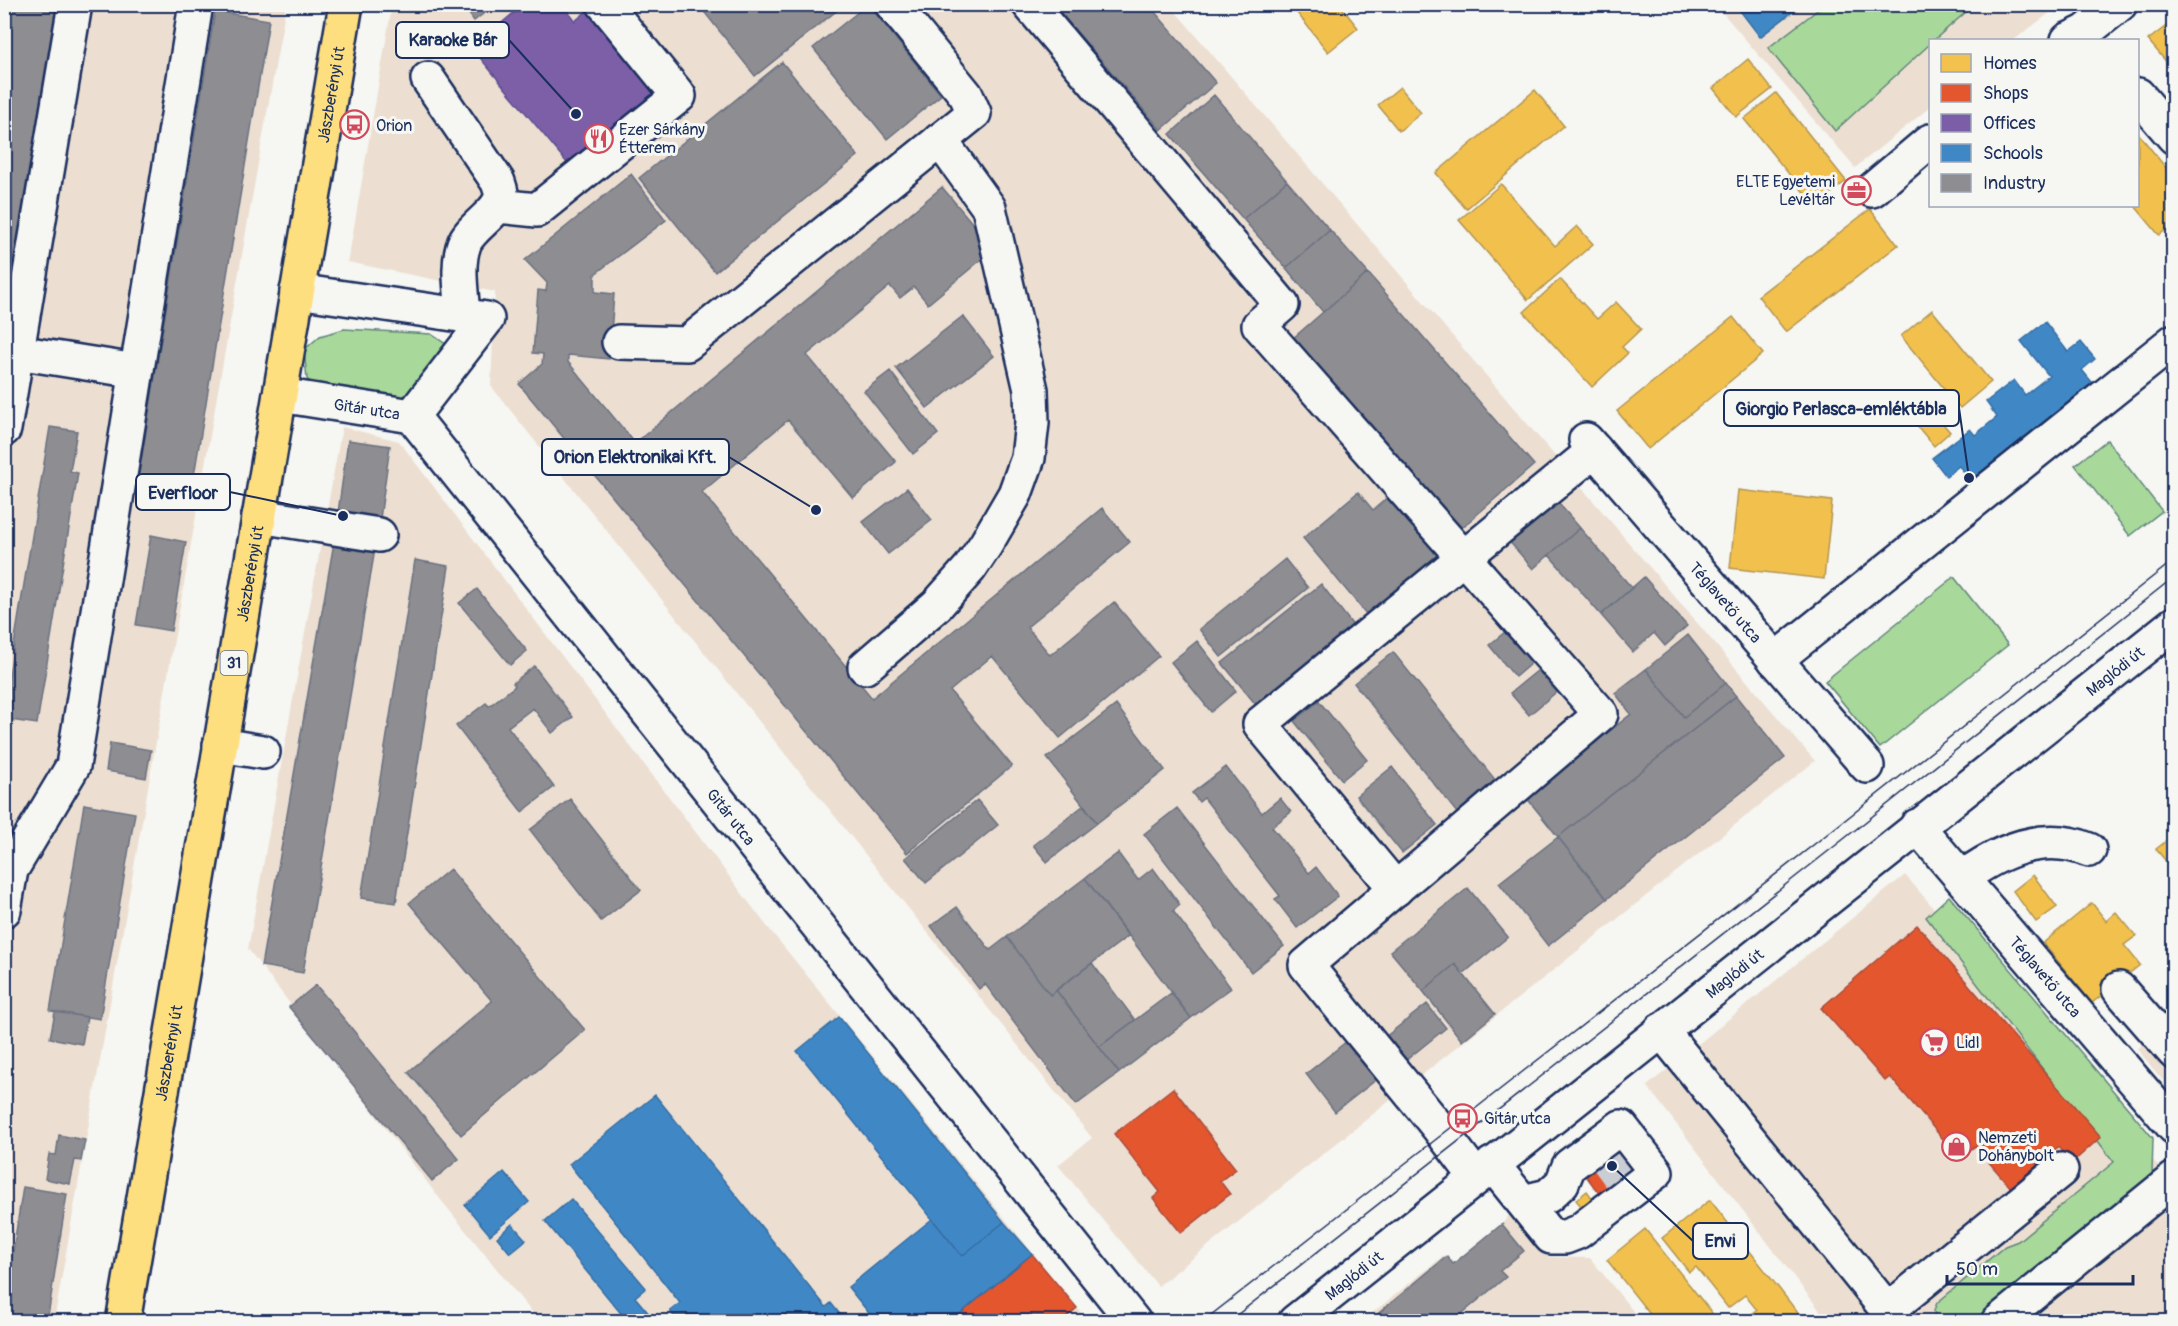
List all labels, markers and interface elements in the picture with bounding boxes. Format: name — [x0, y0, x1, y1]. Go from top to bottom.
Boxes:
callout: Karaoke Bár — [396, 22, 509, 58]
text: Karaoke Bár — [409, 29, 498, 52]
legend — [1929, 39, 2139, 207]
street label: Jászberényi út — [314, 44, 350, 144]
text: Homes — [1983, 52, 2036, 75]
text: Shops — [1983, 82, 2028, 105]
bus stop icon: Orion — [339, 109, 371, 141]
text: Offices — [1983, 112, 2035, 135]
place label: Orion — [376, 116, 412, 136]
place label: Ezer Sárkány Étterem — [619, 120, 705, 158]
restaurant icon: Ezer Sárkány Étterem — [582, 122, 614, 154]
text: Schools — [1983, 142, 2043, 165]
place label: ELTE Egyetemi Levéltár — [1736, 172, 1835, 210]
text: Industry — [1983, 172, 2046, 195]
office icon: ELTE Egyetemi Levéltár — [1840, 174, 1872, 206]
callout: Giorgio Perlasca-emléktábla — [1724, 390, 1959, 426]
street label: Gitár utca — [332, 395, 401, 425]
text: Giorgio Perlasca-emléktábla — [1735, 398, 1947, 421]
callout: Orion Elektronikai Kft. — [542, 439, 729, 475]
text: Orion Elektronikai Kft. — [553, 446, 717, 469]
callout: Everfloor — [136, 474, 230, 510]
text: Everfloor — [148, 482, 219, 505]
street label: Jászberényi út — [233, 524, 269, 623]
street label: Téglavető utca — [1685, 558, 1765, 647]
street label: Maglódi út — [2082, 642, 2149, 701]
road number: 31 — [220, 651, 248, 675]
street label: Gitár utca — [702, 785, 759, 850]
street label: Téglavető utca — [2005, 932, 2085, 1022]
street label: Maglódi út — [1702, 944, 1768, 1003]
street label: Jászberényi út — [152, 1003, 188, 1103]
supermarket icon: Lidl — [1919, 1026, 1951, 1058]
place label: Lidl — [1956, 1033, 1980, 1053]
bus stop icon: Gitár utca — [1447, 1102, 1479, 1134]
place label: Gitár utca — [1484, 1109, 1551, 1129]
place label: Nemzeti Dohánybolt — [1978, 1128, 2054, 1166]
shop icon: Nemzeti Dohánybolt — [1941, 1130, 1973, 1162]
callout: Envi — [1693, 1223, 1748, 1259]
text: Envi — [1705, 1230, 1735, 1253]
street label: Maglódi út — [1321, 1247, 1388, 1305]
scale bar — [1947, 1248, 2133, 1286]
text: 50 m — [1956, 1258, 1998, 1281]

